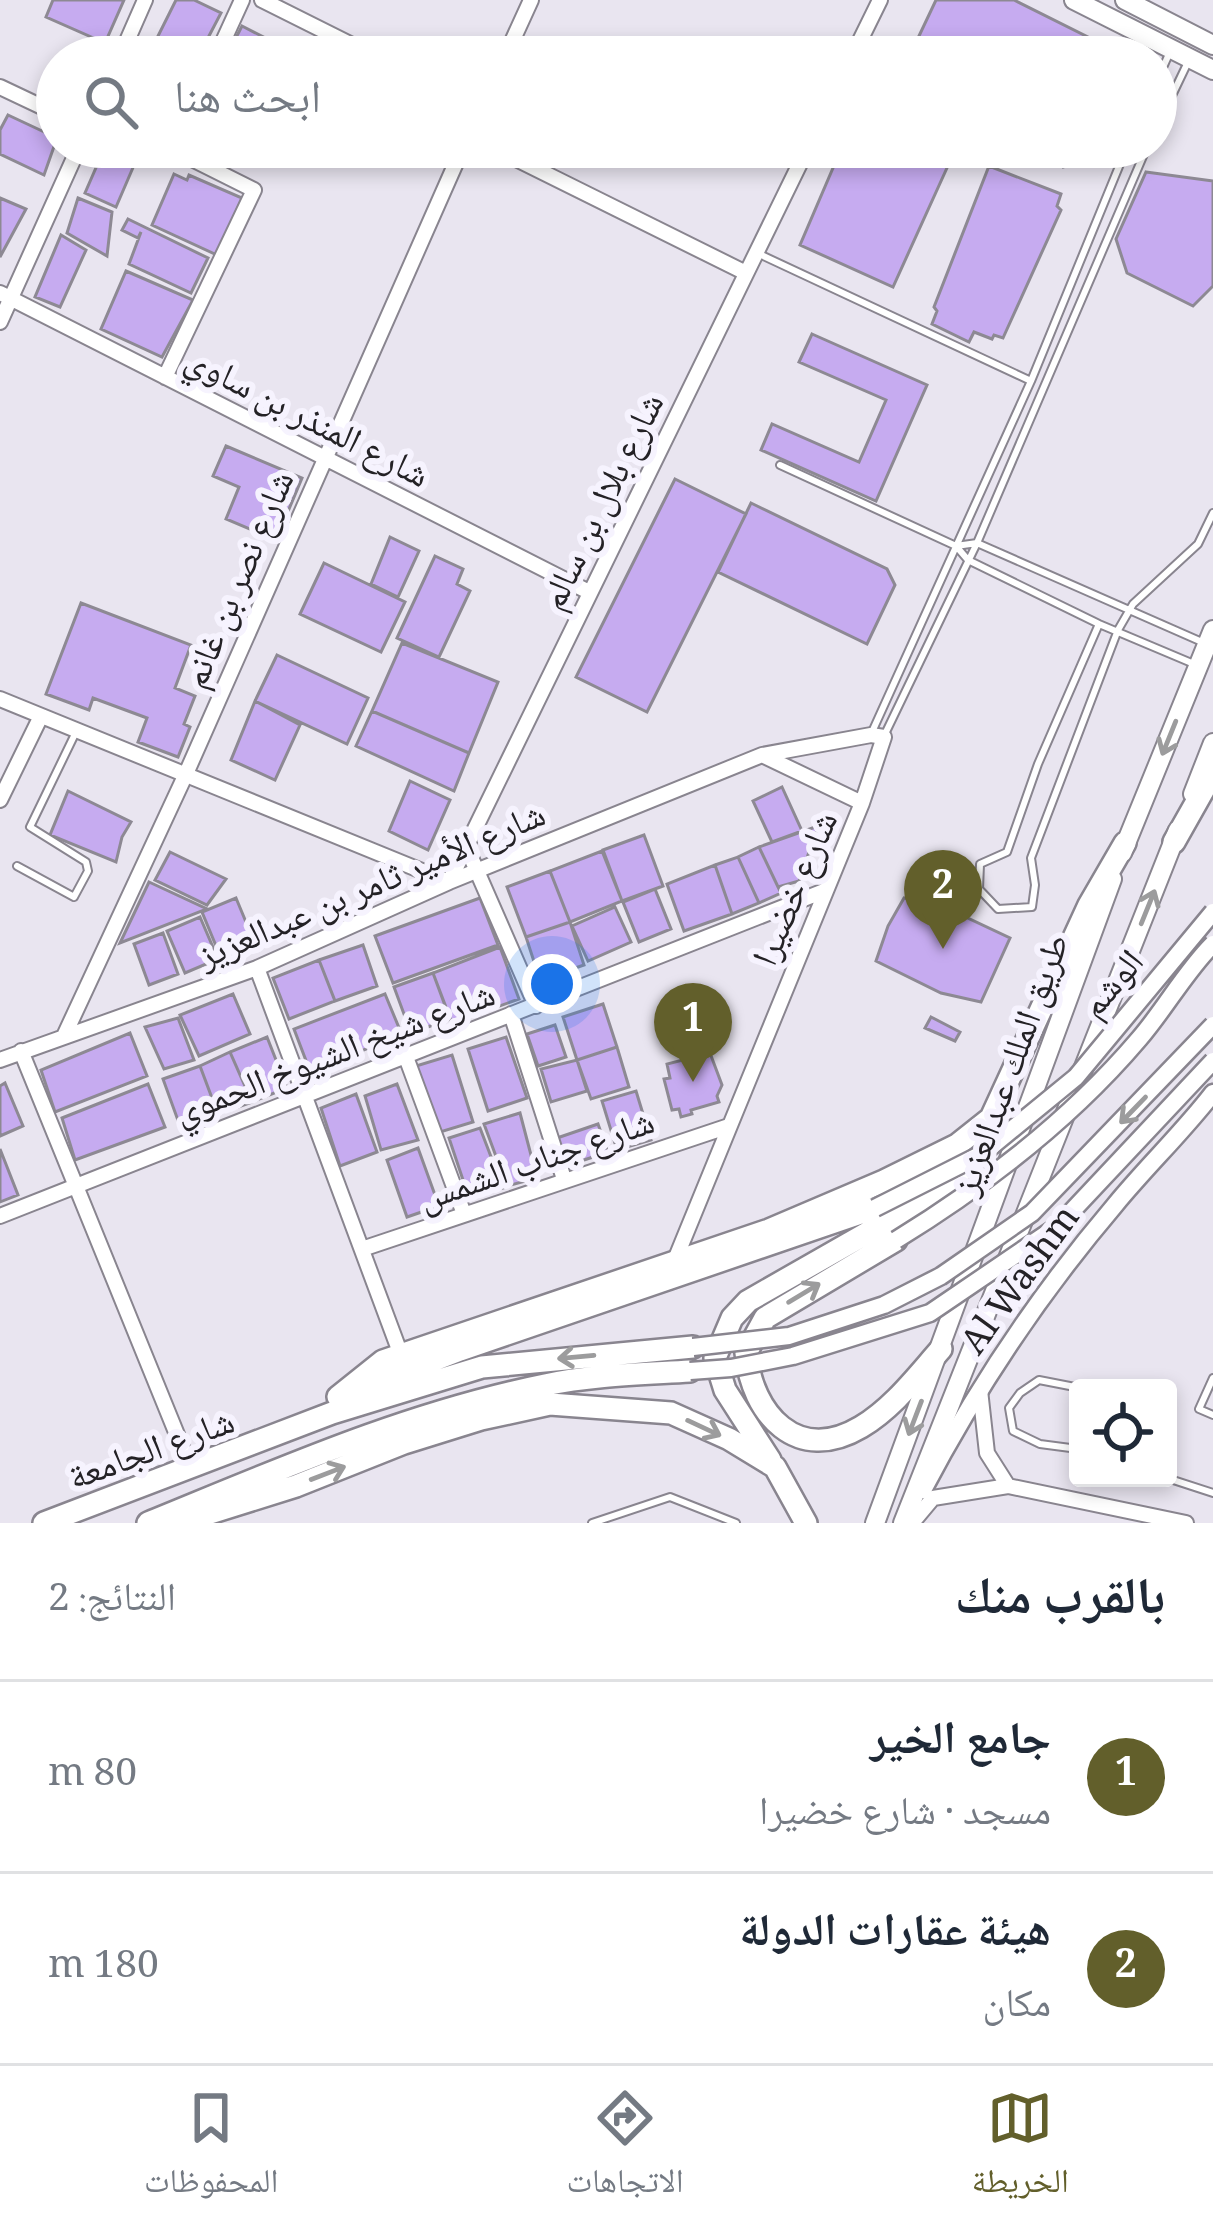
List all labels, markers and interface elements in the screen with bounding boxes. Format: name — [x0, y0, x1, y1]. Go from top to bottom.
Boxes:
search box — [36, 36, 1177, 168]
text: ابحث هنا — [174, 64, 321, 141]
icon: search — [78, 69, 144, 135]
street label: شارع المنذر بن ساوي — [172, 333, 439, 509]
street label: شارع بلال بن سالم — [527, 384, 685, 623]
street label: شارع نصر بن غانم — [169, 462, 315, 700]
one-way arrow — [1156, 718, 1178, 755]
street label: شارع الأمير ثامر بن عبدالعزيز — [189, 788, 557, 990]
street label: شارع خضيرا — [739, 803, 859, 977]
pin: 2 — [904, 850, 982, 949]
one-way arrow — [1139, 889, 1160, 926]
street label: طريق الملك عبدالعزيز — [939, 927, 1091, 1206]
street label: الوشم — [1068, 938, 1163, 1035]
your location — [522, 954, 582, 1014]
street label: شارع شيخ الشيوخ الحموي — [166, 968, 506, 1147]
pin: 1 — [654, 983, 732, 1082]
street label: شارع جناب الشمس — [411, 1095, 664, 1233]
one-way arrow — [1119, 1095, 1147, 1124]
street label: Al Washm — [948, 1194, 1099, 1370]
one-way arrow — [786, 1281, 820, 1305]
one-way arrow — [557, 1346, 596, 1369]
map controls — [1069, 1379, 1177, 1487]
button: locate — [1069, 1379, 1177, 1487]
street label: شارع الجامعة — [61, 1395, 245, 1511]
one-way arrow — [903, 1399, 924, 1436]
one-way arrow — [685, 1418, 721, 1440]
one-way arrow — [309, 1460, 346, 1482]
text: بالقرب منك — [955, 1558, 1165, 1645]
text: النتائج: 2 — [48, 1568, 176, 1635]
text: جامع الخير — [870, 1705, 1051, 1782]
text: 80 m — [48, 1743, 137, 1810]
text: 1 — [1115, 1743, 1137, 1810]
text: مسجد · شارع خضيرا — [759, 1782, 1051, 1849]
text: هيئة عقارات الدولة — [739, 1897, 1051, 1974]
text: 180 m — [48, 1935, 159, 2002]
text: 2 — [1115, 1935, 1137, 2002]
text: مكان — [983, 1974, 1051, 2041]
tab: المحفوظات — [144, 2085, 278, 2213]
tab: الاتجاهات — [566, 2085, 684, 2213]
tab: الخريطة — [972, 2085, 1069, 2213]

